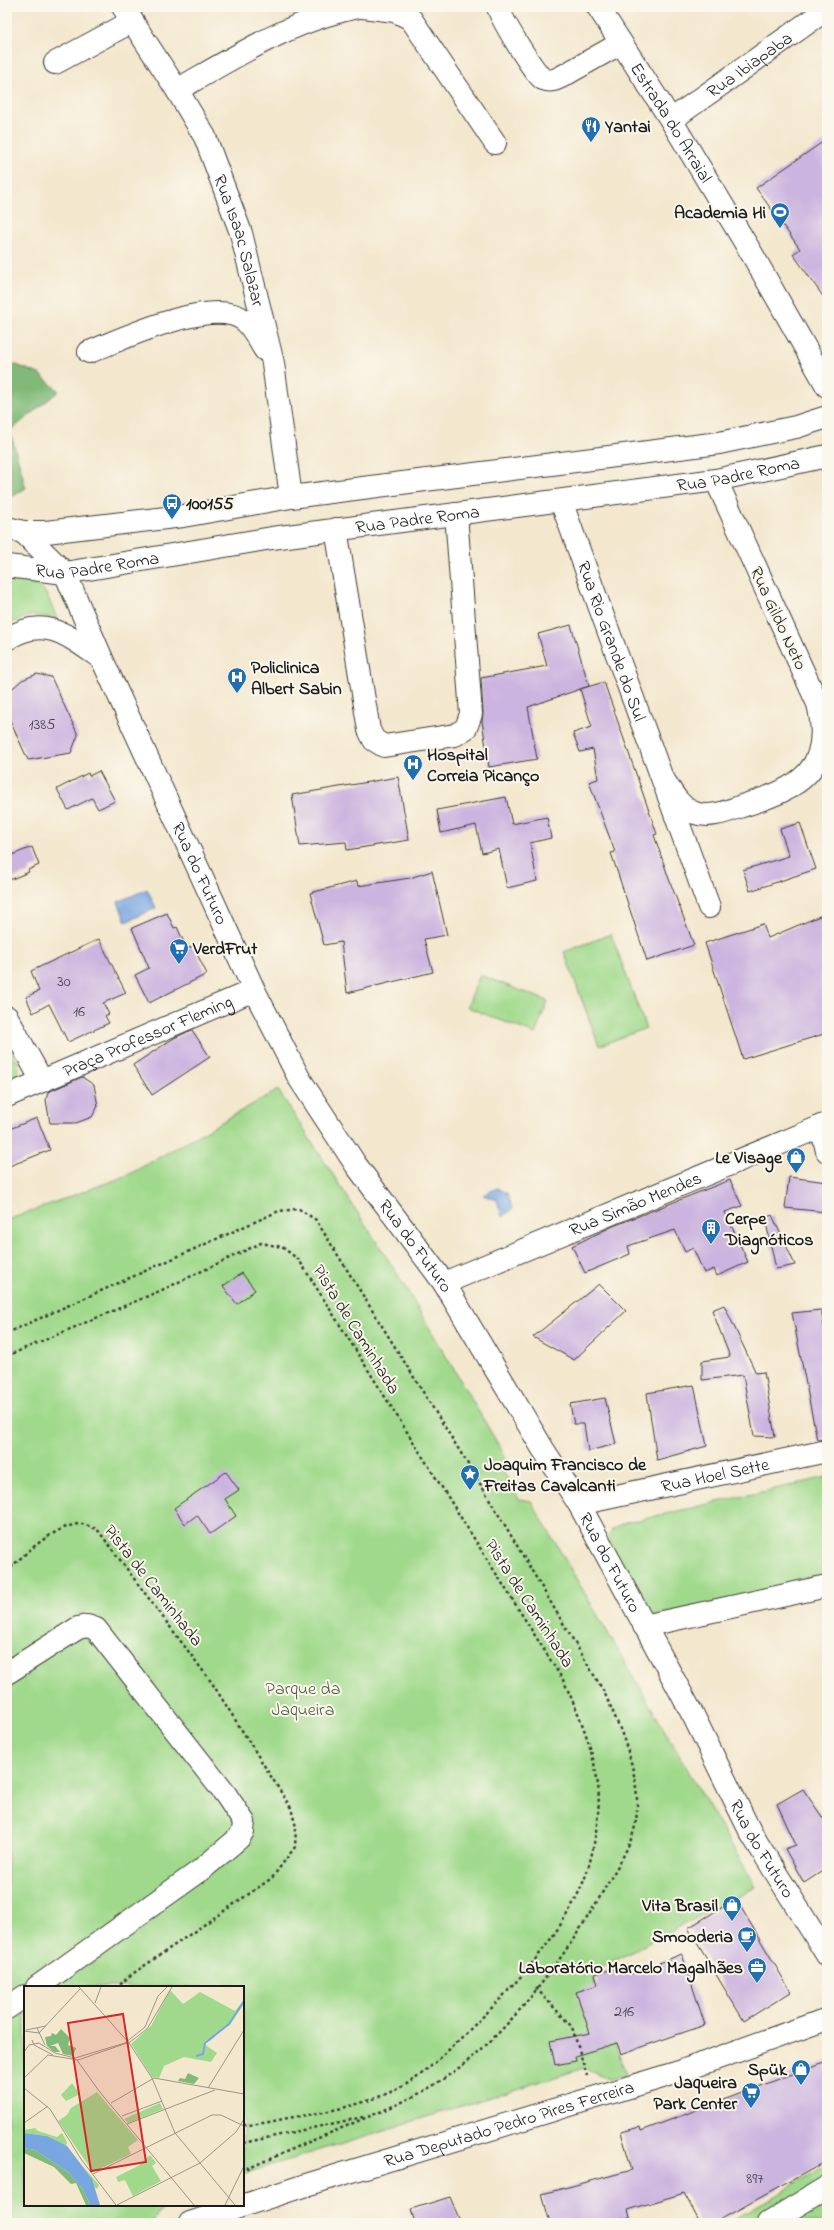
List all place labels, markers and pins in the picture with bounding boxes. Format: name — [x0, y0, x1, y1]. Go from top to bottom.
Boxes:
restaurant icon: Yantai — [580, 115, 602, 143]
place label: Yantai — [604, 115, 651, 141]
place label: Academia Hi — [674, 201, 766, 227]
sports icon: Academia Hi — [769, 201, 791, 229]
bus stop icon: 100155 — [161, 492, 183, 520]
place label: 100155 — [186, 492, 234, 518]
place label: Policlinica Albert Sabin — [251, 656, 342, 703]
hospital icon: Policlinica Albert Sabin — [226, 666, 248, 694]
place label: Hospital Correia Picanço — [427, 743, 539, 790]
hospital icon: Hospital Correia Picanço — [402, 753, 424, 781]
supermarket icon: VerdFrut — [168, 937, 190, 965]
place label: VerdFrut — [192, 937, 258, 963]
place label: Le Visage — [715, 1146, 783, 1173]
shop icon: Le Visage — [785, 1146, 807, 1174]
place label: Cerpe Diagnóticos — [724, 1207, 813, 1255]
building icon: Cerpe Diagnóticos — [700, 1217, 722, 1245]
place label: Joaquim Francisco de Freitas Cavalcanti — [483, 1453, 647, 1500]
place icon: Joaquim Francisco de Freitas Cavalcanti — [459, 1463, 481, 1491]
place label: Vita Brasil — [641, 1894, 718, 1920]
shop icon: Vita Brasil — [721, 1894, 743, 1922]
place label: Smooderia — [652, 1925, 733, 1951]
cafe icon: Smooderia — [736, 1925, 758, 1953]
place label: Laboratório Marcelo Magalhães — [519, 1956, 743, 1983]
office icon: Laboratório Marcelo Magalhães — [746, 1956, 768, 1984]
place label: Spük — [748, 2058, 788, 2084]
shop icon: Spük — [790, 2058, 812, 2086]
place label: Jaqueira Park Center — [653, 2071, 737, 2118]
supermarket icon: Jaqueira Park Center — [740, 2081, 762, 2109]

